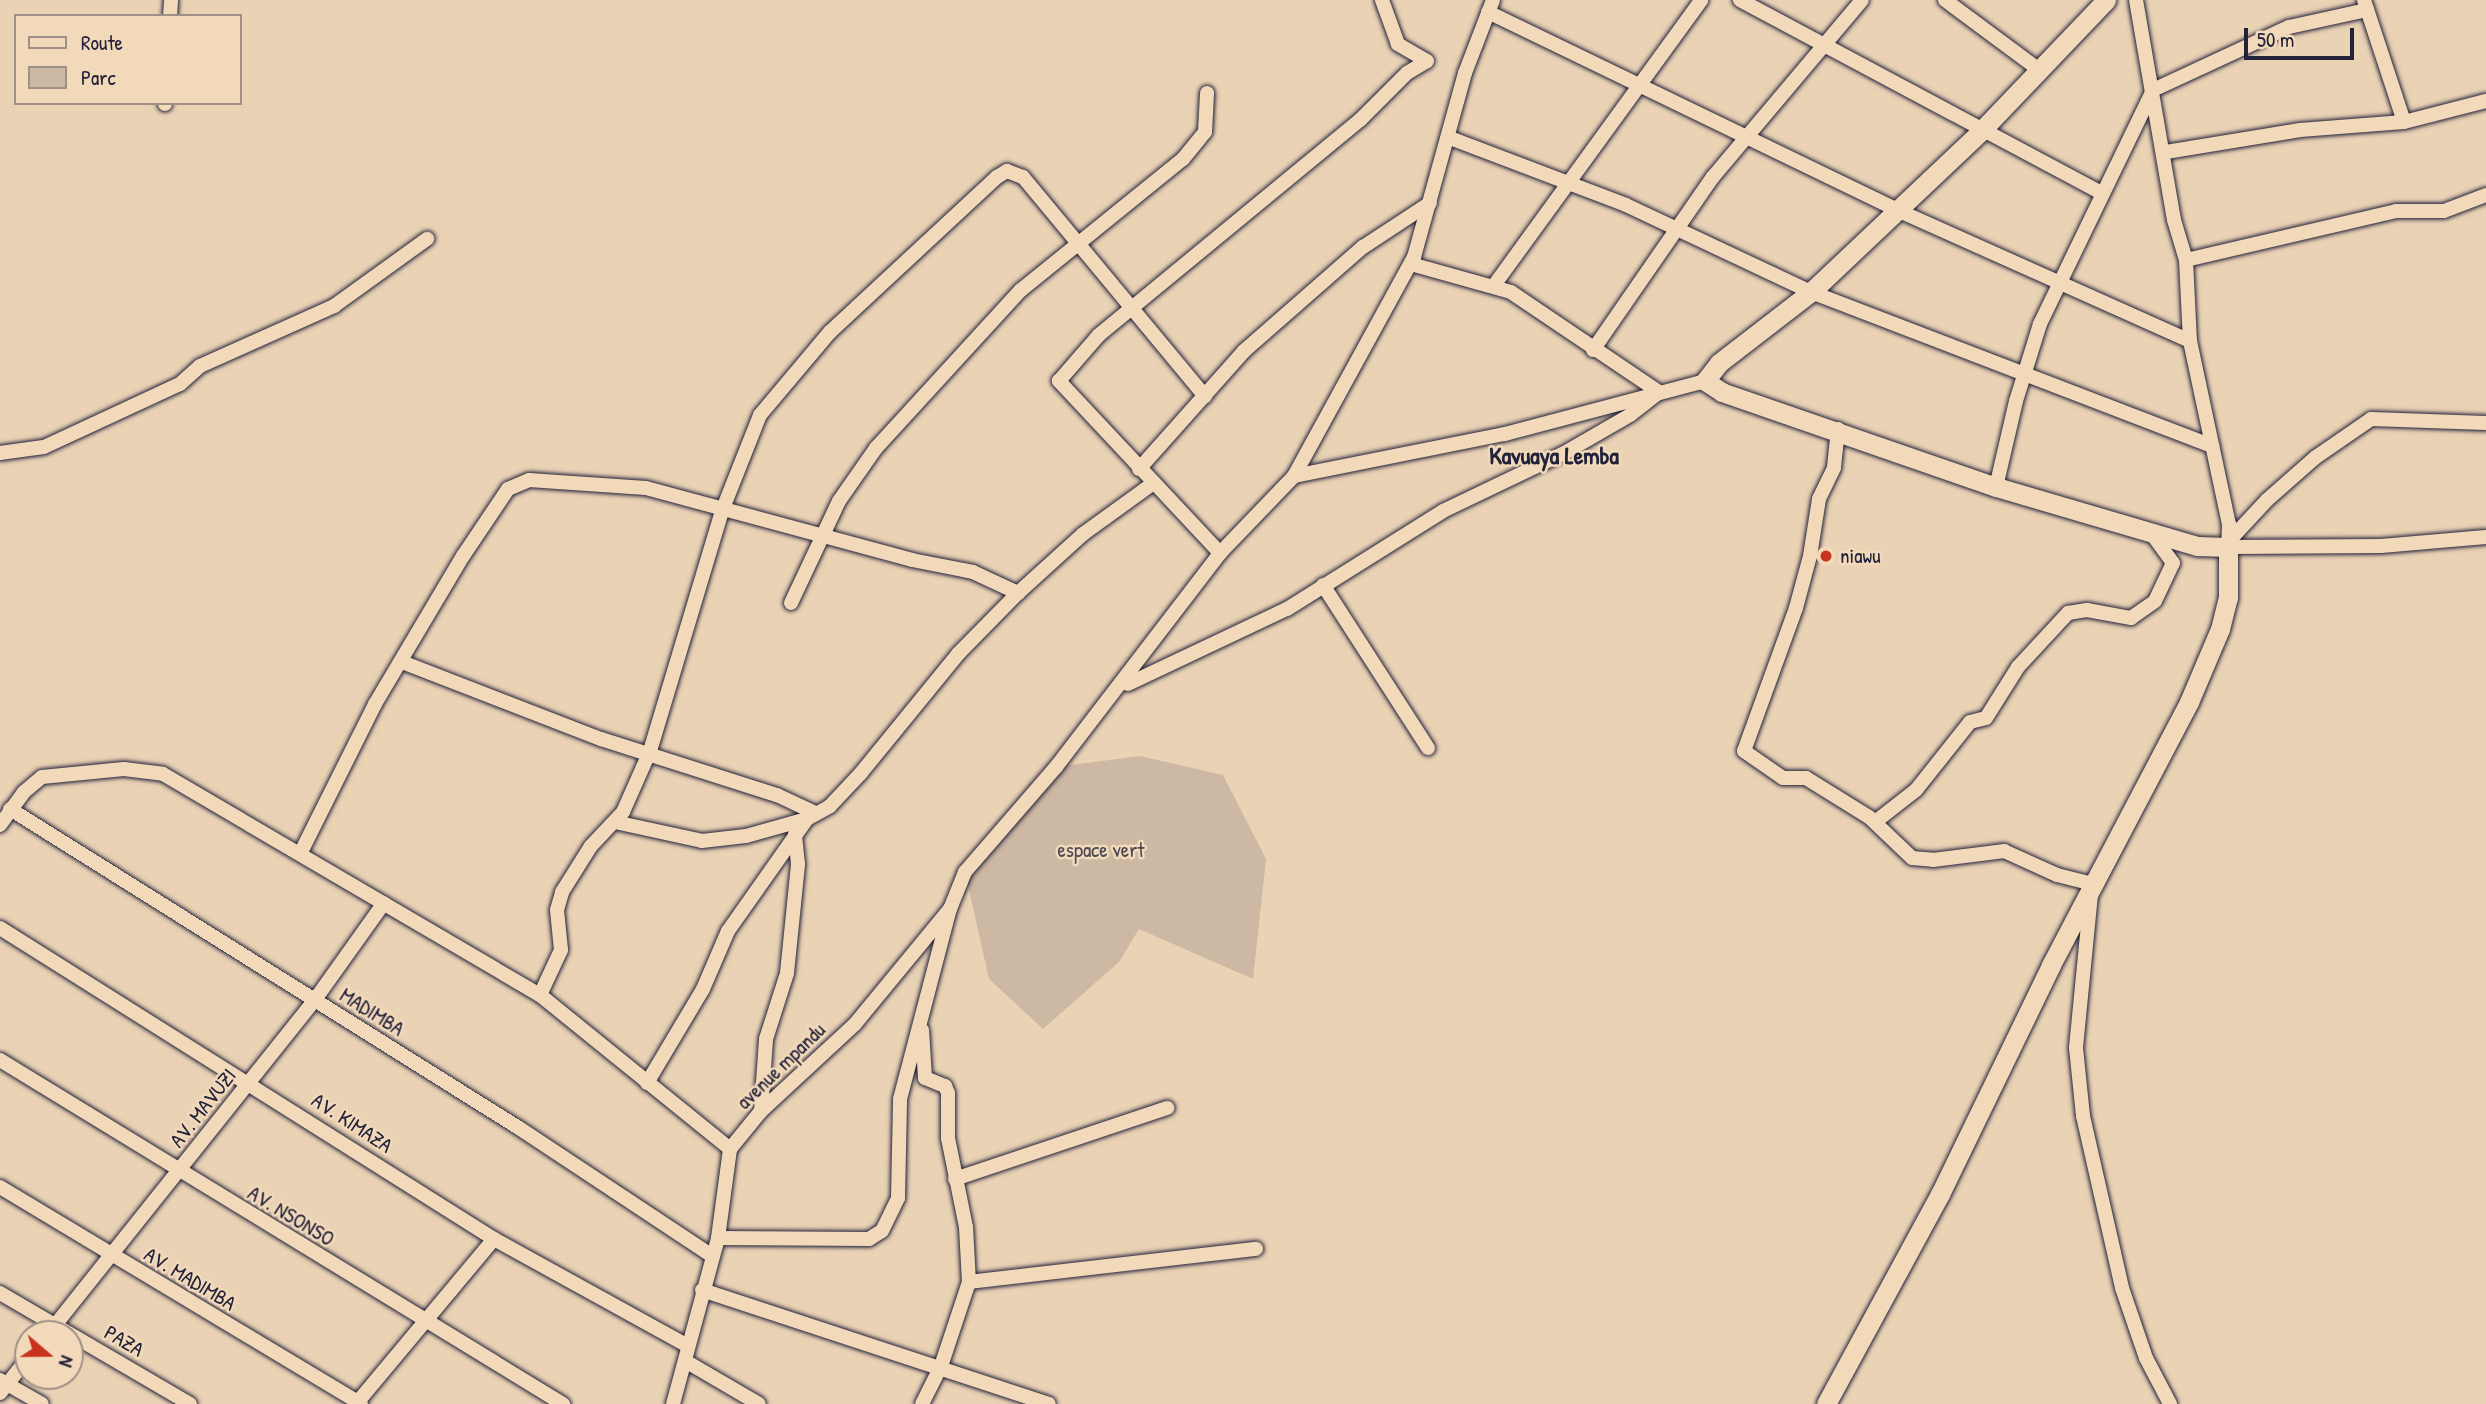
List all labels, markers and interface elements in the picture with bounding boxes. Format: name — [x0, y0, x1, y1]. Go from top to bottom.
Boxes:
legend — [14, 14, 242, 105]
scale bar — [2248, 14, 2358, 58]
text: 50 m — [2257, 25, 2294, 54]
text: Route — [81, 28, 123, 57]
text: Parc — [81, 63, 116, 92]
district label: Kavuaya Lemba — [1489, 442, 1619, 470]
place label: niawu — [1840, 543, 1881, 569]
marker: niawu — [1818, 548, 1834, 564]
park label: espace vert — [1057, 837, 1145, 863]
street label: MADIMBA — [335, 982, 409, 1042]
street label: avenue mpandu — [731, 1017, 831, 1115]
street label: AV. MAVUZI — [164, 1064, 242, 1152]
street label: AV. KIMAZA — [307, 1088, 397, 1158]
street label: AV. NSONSO — [243, 1180, 339, 1252]
street label: AV. MADIMBA — [140, 1242, 240, 1316]
north arrow — [14, 1320, 84, 1390]
street label: PAZA — [100, 1320, 148, 1362]
text: N — [53, 1352, 81, 1371]

